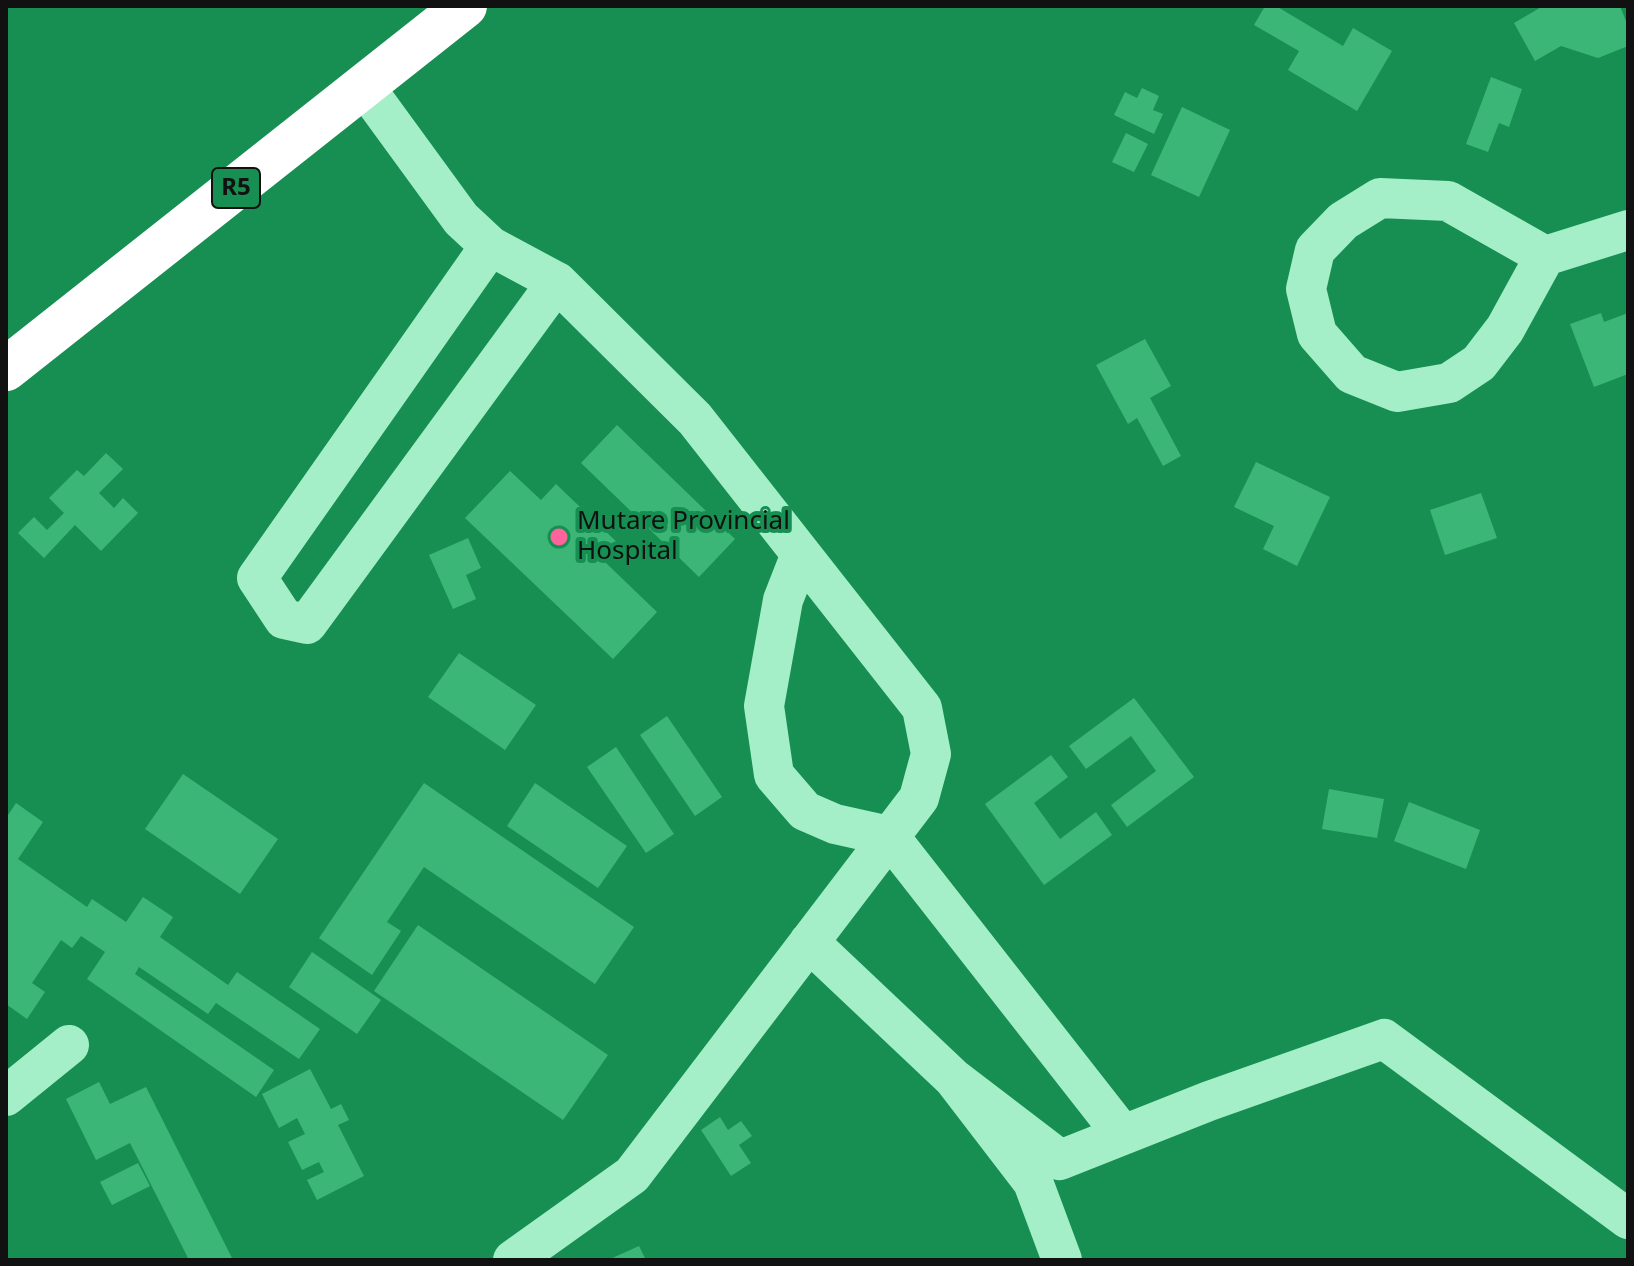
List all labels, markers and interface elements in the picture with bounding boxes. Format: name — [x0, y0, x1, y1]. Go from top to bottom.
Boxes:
road number: R5 — [212, 168, 260, 208]
place label: Mutare Provincial Hospital — [577, 506, 790, 568]
marker: Mutare Provincial Hospital — [548, 526, 570, 548]

